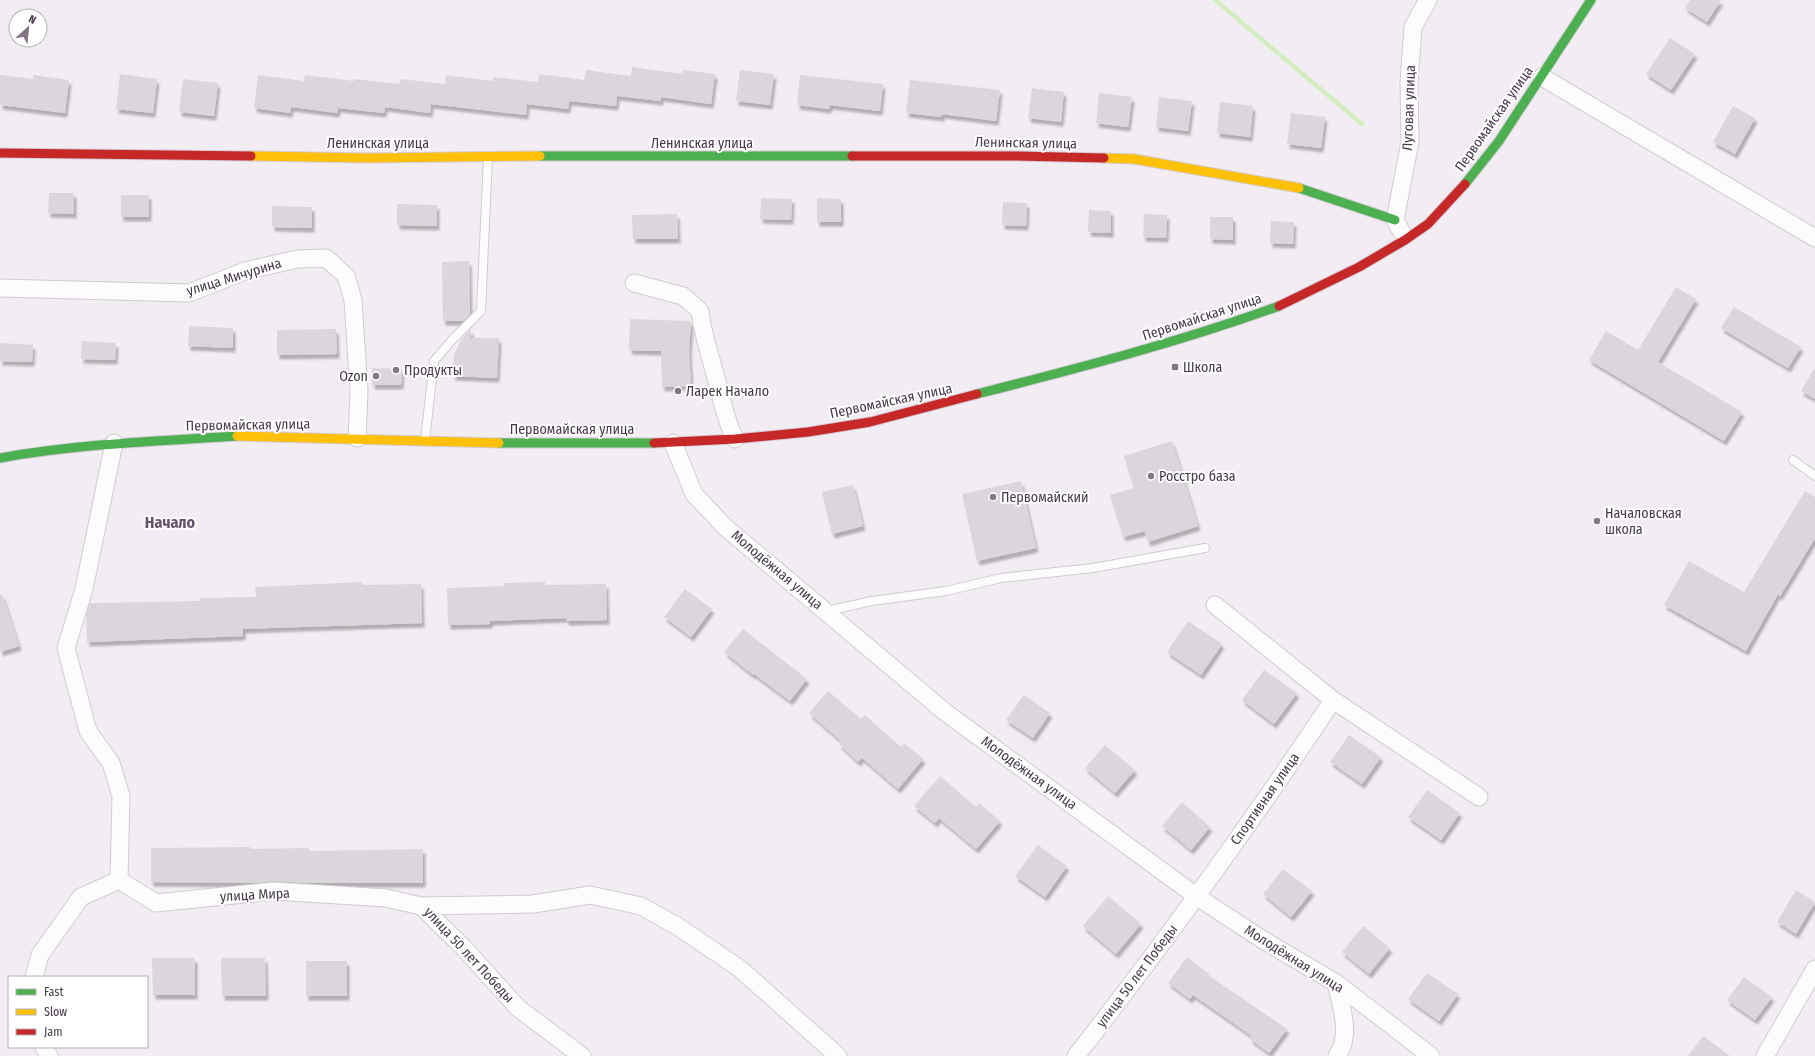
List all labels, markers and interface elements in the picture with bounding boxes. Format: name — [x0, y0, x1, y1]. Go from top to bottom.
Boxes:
north arrow — [8, 8, 48, 48]
text: N — [26, 12, 38, 27]
street label: Первомайская улица — [1451, 63, 1537, 175]
street label: Луговая улица — [1399, 65, 1419, 151]
street label: Ленинская улица — [975, 134, 1077, 152]
street label: Ленинская улица — [327, 135, 429, 152]
street label: Ленинская улица — [651, 135, 753, 152]
street label: улица Мичурина — [185, 254, 284, 299]
street label: Первомайская улица — [1140, 290, 1264, 344]
place label: Школа — [1183, 359, 1222, 376]
place label: Продукты — [404, 362, 462, 379]
marker: Школа — [1170, 362, 1180, 372]
marker: Продукты — [391, 365, 401, 375]
place label: Ozon — [339, 368, 368, 385]
marker: Ozon — [371, 371, 381, 381]
street label: Первомайская улица — [828, 380, 954, 422]
place label: Ларек Начало — [686, 383, 769, 400]
marker: Ларек Начало — [673, 386, 683, 396]
street label: Первомайская улица — [186, 415, 311, 435]
street label: Первомайская улица — [510, 421, 634, 438]
place label: Росстро база — [1159, 468, 1236, 485]
marker: Росстро база — [1146, 471, 1156, 481]
place label: Первомайский — [1001, 489, 1089, 506]
marker: Первомайский — [988, 492, 998, 502]
place label: Началовская школа — [1605, 505, 1682, 538]
district label: Начало — [145, 513, 196, 532]
marker: Началовская школа — [1592, 516, 1602, 526]
street label: Молодёжная улица — [728, 527, 826, 613]
street label: Молодёжная улица — [978, 733, 1080, 813]
street label: Спортивная улица — [1227, 749, 1303, 848]
street label: улица Мира — [220, 885, 291, 905]
street label: улица 50 лет Победы — [420, 904, 518, 1006]
street label: улица 50 лет Победы — [1093, 921, 1181, 1031]
street label: Молодёжная улица — [1241, 922, 1347, 996]
legend — [8, 976, 148, 1048]
text: Fast — [44, 985, 63, 999]
text: Slow — [44, 1005, 67, 1019]
text: Jam — [44, 1025, 62, 1039]

